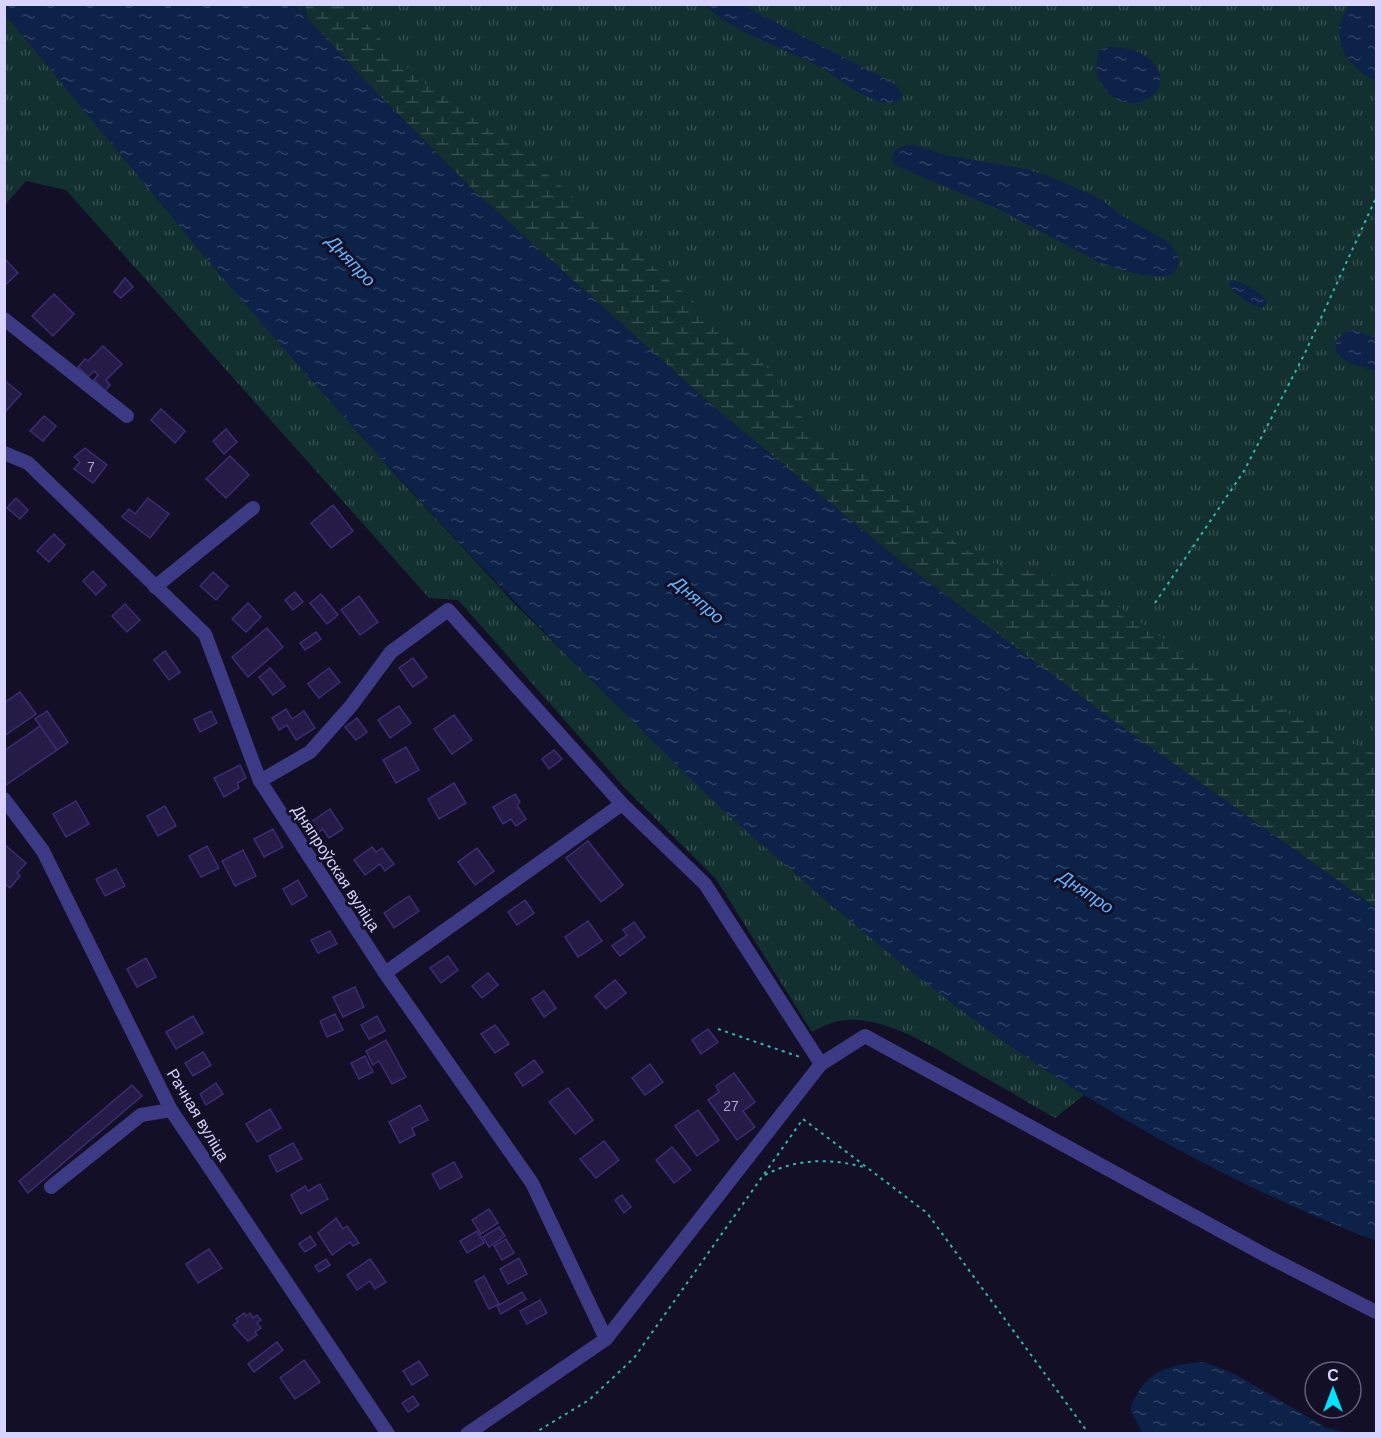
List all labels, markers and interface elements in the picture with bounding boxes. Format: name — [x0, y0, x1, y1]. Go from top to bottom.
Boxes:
water label: Дняпро — [321, 230, 379, 291]
house number: 7 — [87, 459, 95, 475]
water label: Дняпро — [666, 571, 728, 628]
street label: Дняпроўская вуліца — [289, 802, 383, 934]
water label: Дняпро — [1053, 865, 1117, 918]
street label: Рачная вуліца — [164, 1066, 232, 1164]
house number: 27 — [723, 1098, 739, 1114]
north arrow — [1303, 1360, 1363, 1420]
text: С — [1327, 1367, 1339, 1384]

